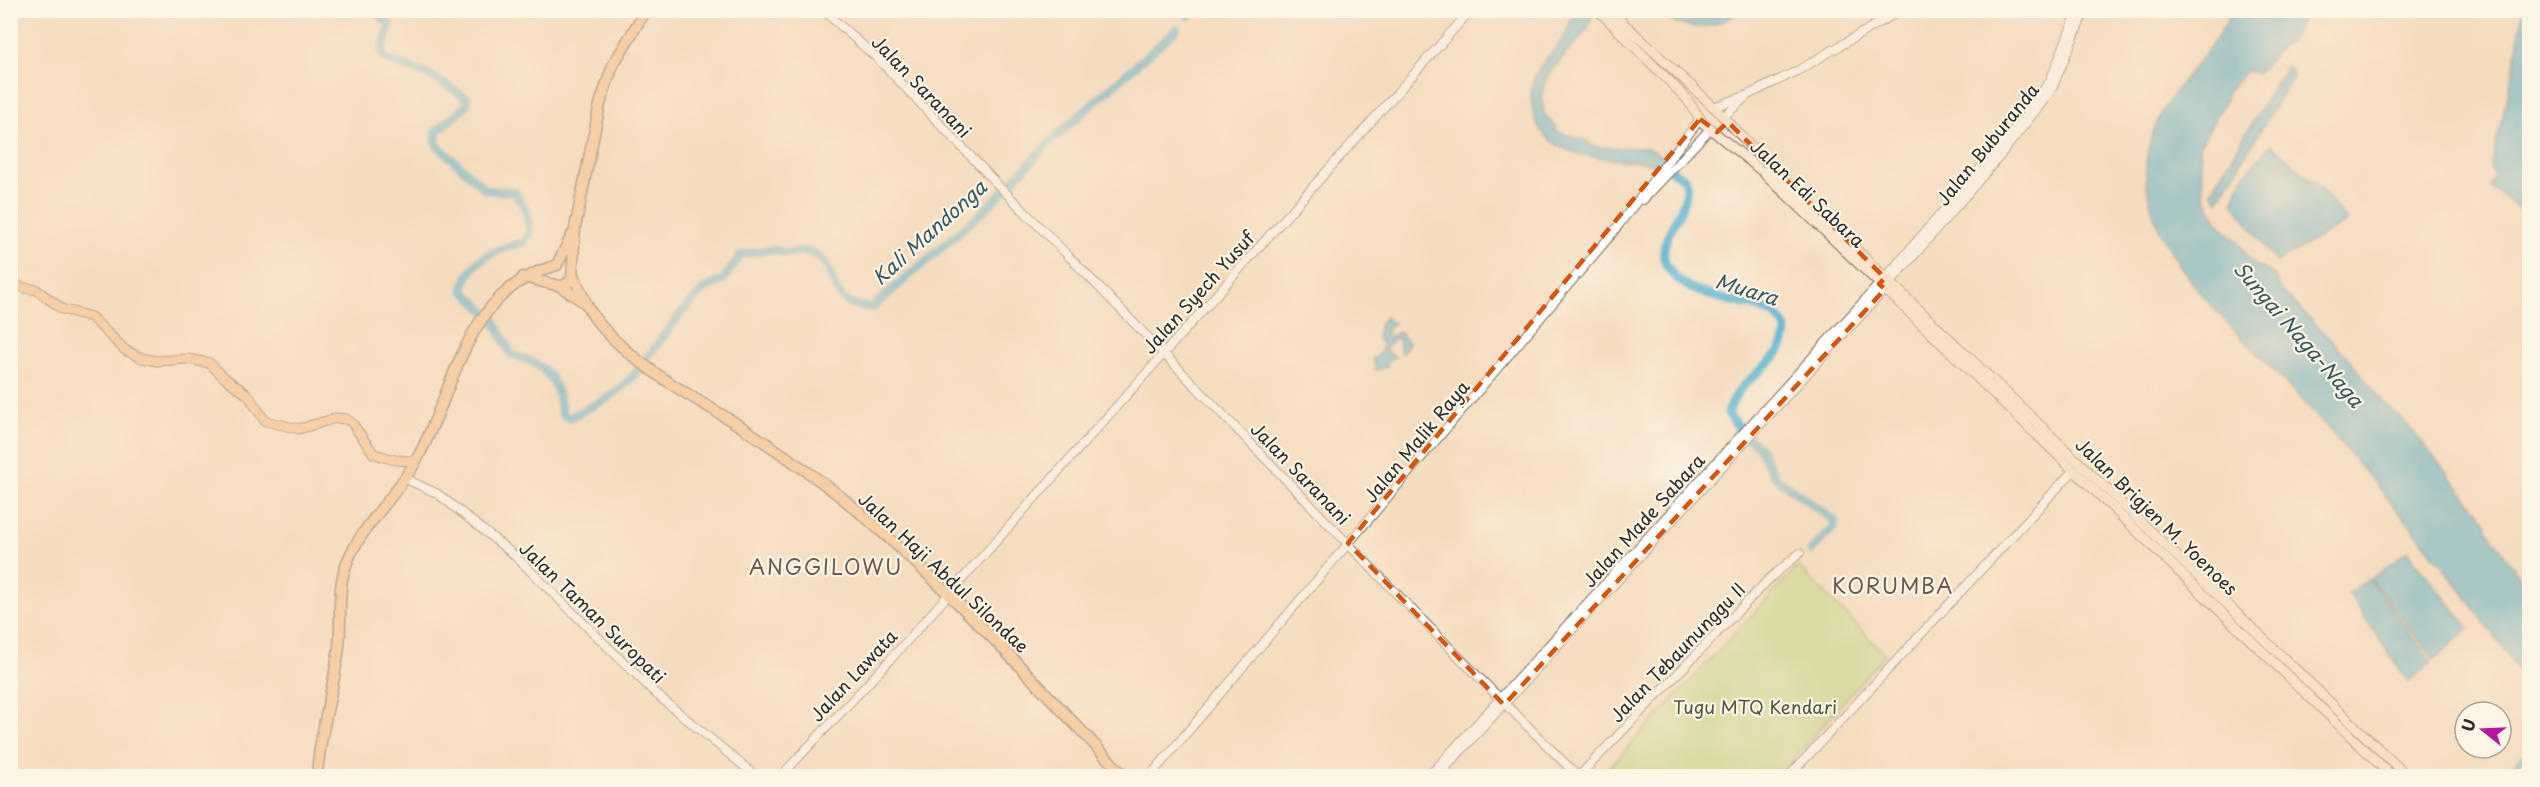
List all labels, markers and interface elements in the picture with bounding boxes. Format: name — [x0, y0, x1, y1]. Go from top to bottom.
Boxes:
street label: Jalan Saranani — [866, 29, 978, 143]
street label: Jalan Buburanda — [1929, 77, 2045, 211]
street label: Jalan Edi Sabara — [1745, 133, 1872, 254]
water label: Kali Mandonga — [865, 172, 993, 292]
street label: Jalan Syech Yusuf — [1136, 224, 1262, 359]
water label: Sungai Naga-Naga — [2227, 254, 2372, 415]
water label: Muara — [1712, 265, 1783, 313]
street label: Jalan Malik Raya — [1357, 373, 1476, 508]
street label: Jalan Saranani — [1245, 416, 1357, 530]
street label: Jalan Brigjen M. Yoenoes — [2070, 431, 2244, 601]
street label: Jalan Made Sabara — [1576, 447, 1711, 593]
street label: Jalan Haji Abdul Silondae — [853, 485, 1035, 659]
street label: Jalan Taman Suropati — [514, 535, 672, 689]
district label: ANGGILOWU — [749, 550, 903, 582]
district label: KORUMBA — [1832, 569, 1954, 601]
street label: Jalan Tebaununggu II — [1603, 576, 1751, 728]
street label: Jalan Lawata — [803, 623, 903, 727]
park label: Tugu MTQ Kendari — [1673, 693, 1837, 720]
north arrow — [2453, 700, 2513, 760]
text: U — [2454, 716, 2481, 735]

